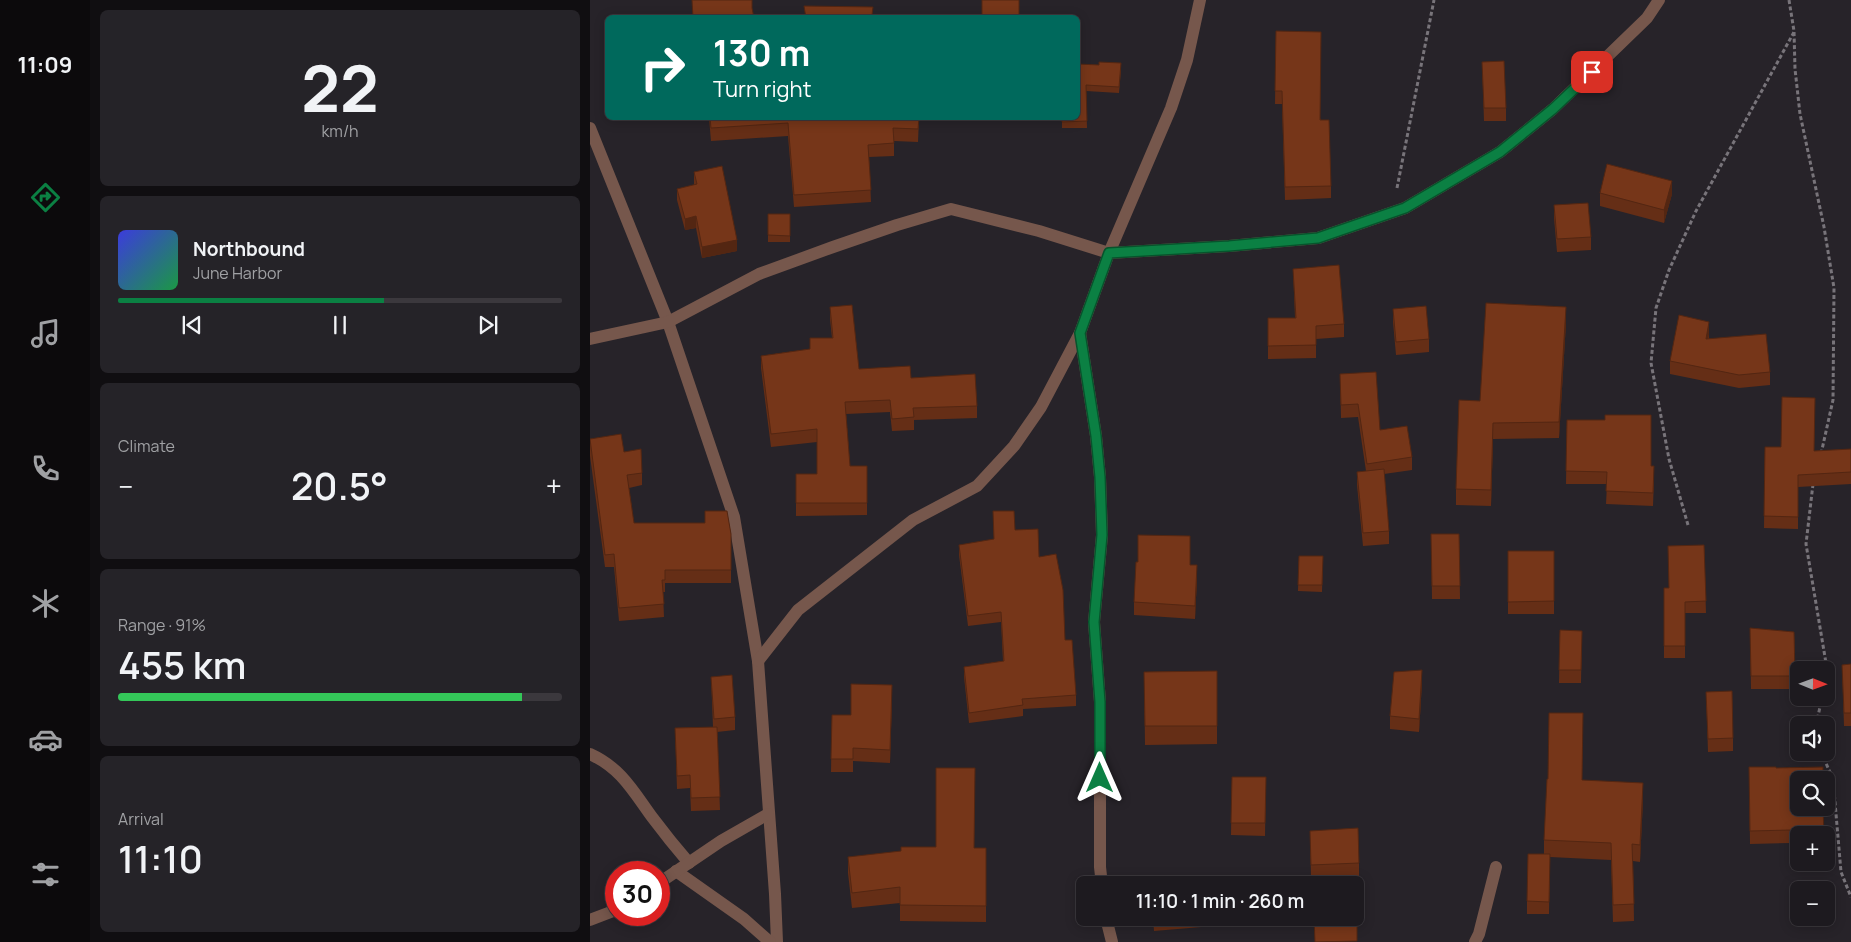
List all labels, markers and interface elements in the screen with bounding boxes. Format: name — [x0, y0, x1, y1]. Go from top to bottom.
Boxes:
text: 130 m — [713, 29, 810, 77]
icon: right — [630, 35, 695, 100]
text: 22 — [301, 43, 379, 132]
text: 11:09 — [18, 50, 72, 80]
pin — [1571, 51, 1613, 93]
icon: arrive — [1578, 58, 1606, 86]
text: Turn right — [713, 74, 811, 104]
text: km/h — [321, 120, 359, 142]
icon: directions — [28, 180, 63, 215]
text: Northbound — [193, 236, 305, 262]
text: June Harbor — [193, 262, 282, 284]
icon: previous — [178, 311, 206, 339]
icon: pause — [326, 311, 354, 339]
icon: next — [474, 311, 502, 339]
icon: music — [28, 316, 63, 351]
text: Climate — [118, 435, 175, 457]
icon: phone — [28, 451, 63, 486]
text: 20.5° — [291, 459, 388, 511]
text: − — [118, 467, 133, 505]
text: + — [546, 467, 562, 505]
icon: climate — [28, 586, 63, 621]
text: Range · 91% — [118, 614, 206, 636]
text: 455 km — [118, 638, 246, 690]
north arrow — [1790, 661, 1835, 706]
map controls — [1790, 661, 1835, 926]
button: sound — [1790, 716, 1835, 761]
icon: car — [28, 722, 63, 757]
position arrow — [1073, 751, 1125, 803]
button: search — [1790, 771, 1835, 816]
text: Arrival — [118, 808, 164, 830]
button: + — [1790, 826, 1835, 871]
text: 11:10 — [118, 832, 203, 884]
icon: filters — [28, 857, 63, 892]
speed limit sign: 30 — [605, 861, 670, 926]
button: − — [1790, 881, 1835, 926]
text: 11:10 · 1 min · 260 m — [1136, 888, 1304, 914]

